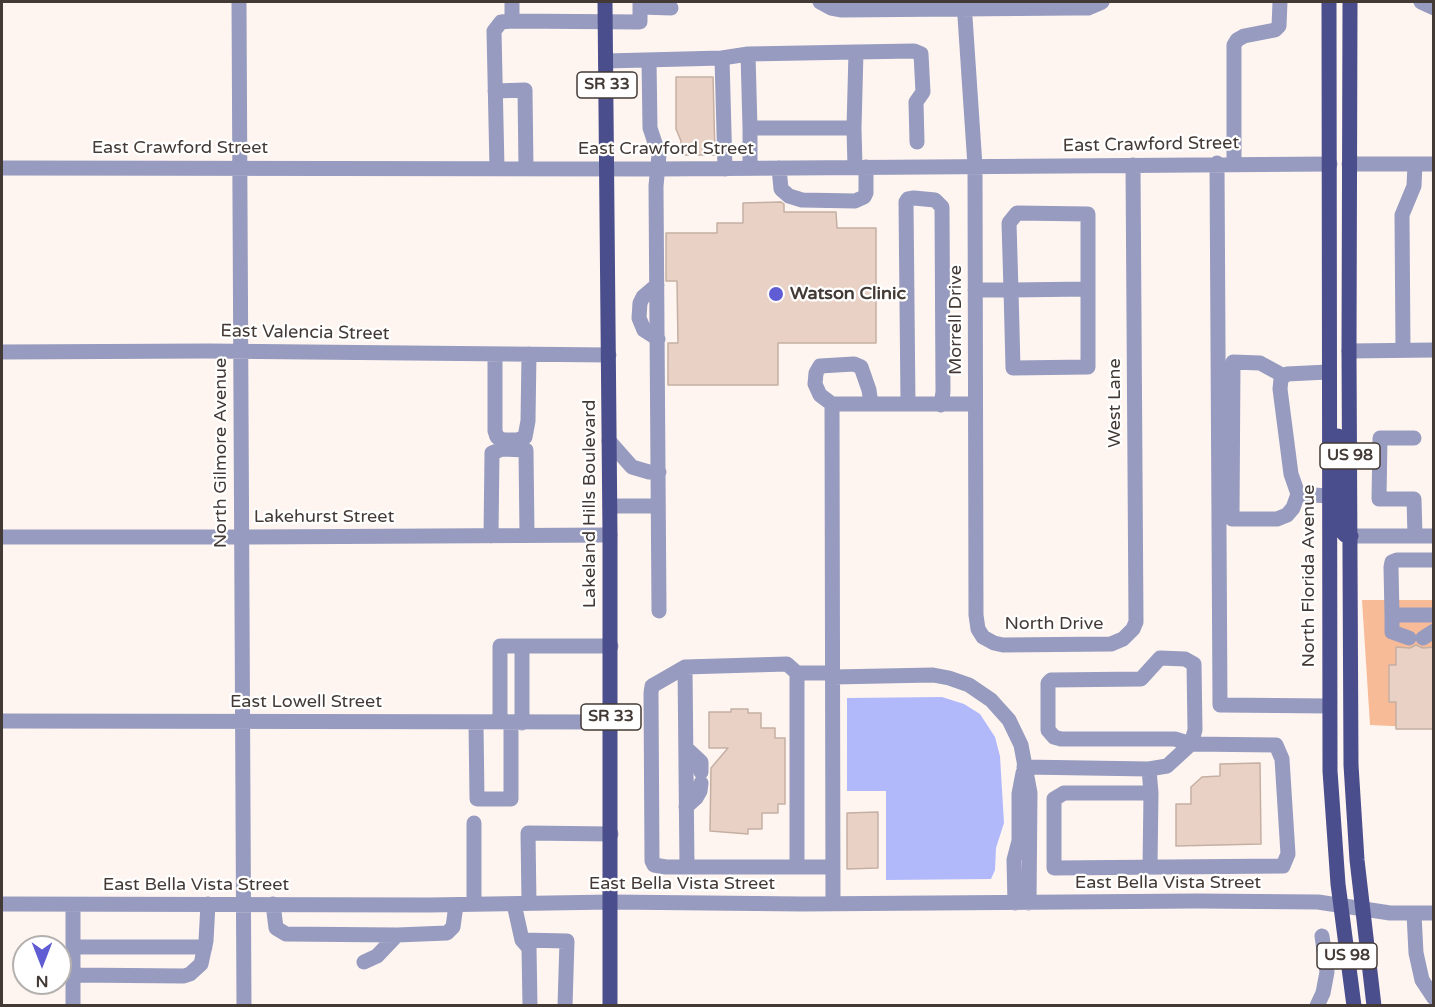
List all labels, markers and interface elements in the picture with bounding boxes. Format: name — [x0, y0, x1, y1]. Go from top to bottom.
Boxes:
road number: SR 33 — [577, 72, 637, 98]
street label: East Crawford Street — [1063, 133, 1239, 157]
street label: East Crawford Street — [92, 137, 268, 159]
street label: East Crawford Street — [578, 138, 754, 160]
street label: Morrell Drive — [945, 265, 967, 375]
place label: Watson Clinic — [790, 283, 906, 305]
marker: Watson Clinic — [767, 285, 785, 303]
street label: East Valencia Street — [220, 321, 390, 345]
street label: North Gilmore Avenue — [210, 358, 232, 548]
street label: West Lane — [1104, 358, 1126, 448]
street label: Lakeland Hills Boulevard — [579, 400, 601, 608]
road number: US 98 — [1320, 443, 1380, 469]
street label: North Florida Avenue — [1298, 485, 1320, 667]
street label: Lakehurst Street — [254, 506, 394, 528]
street label: North Drive — [1005, 613, 1103, 635]
street label: East Lowell Street — [230, 691, 382, 713]
road number: SR 33 — [581, 704, 641, 730]
street label: East Bella Vista Street — [1075, 872, 1261, 894]
street label: East Bella Vista Street — [589, 873, 775, 895]
street label: East Bella Vista Street — [103, 874, 289, 896]
north arrow — [12, 935, 72, 995]
road number: US 98 — [1317, 943, 1377, 969]
text: N — [36, 971, 48, 991]

